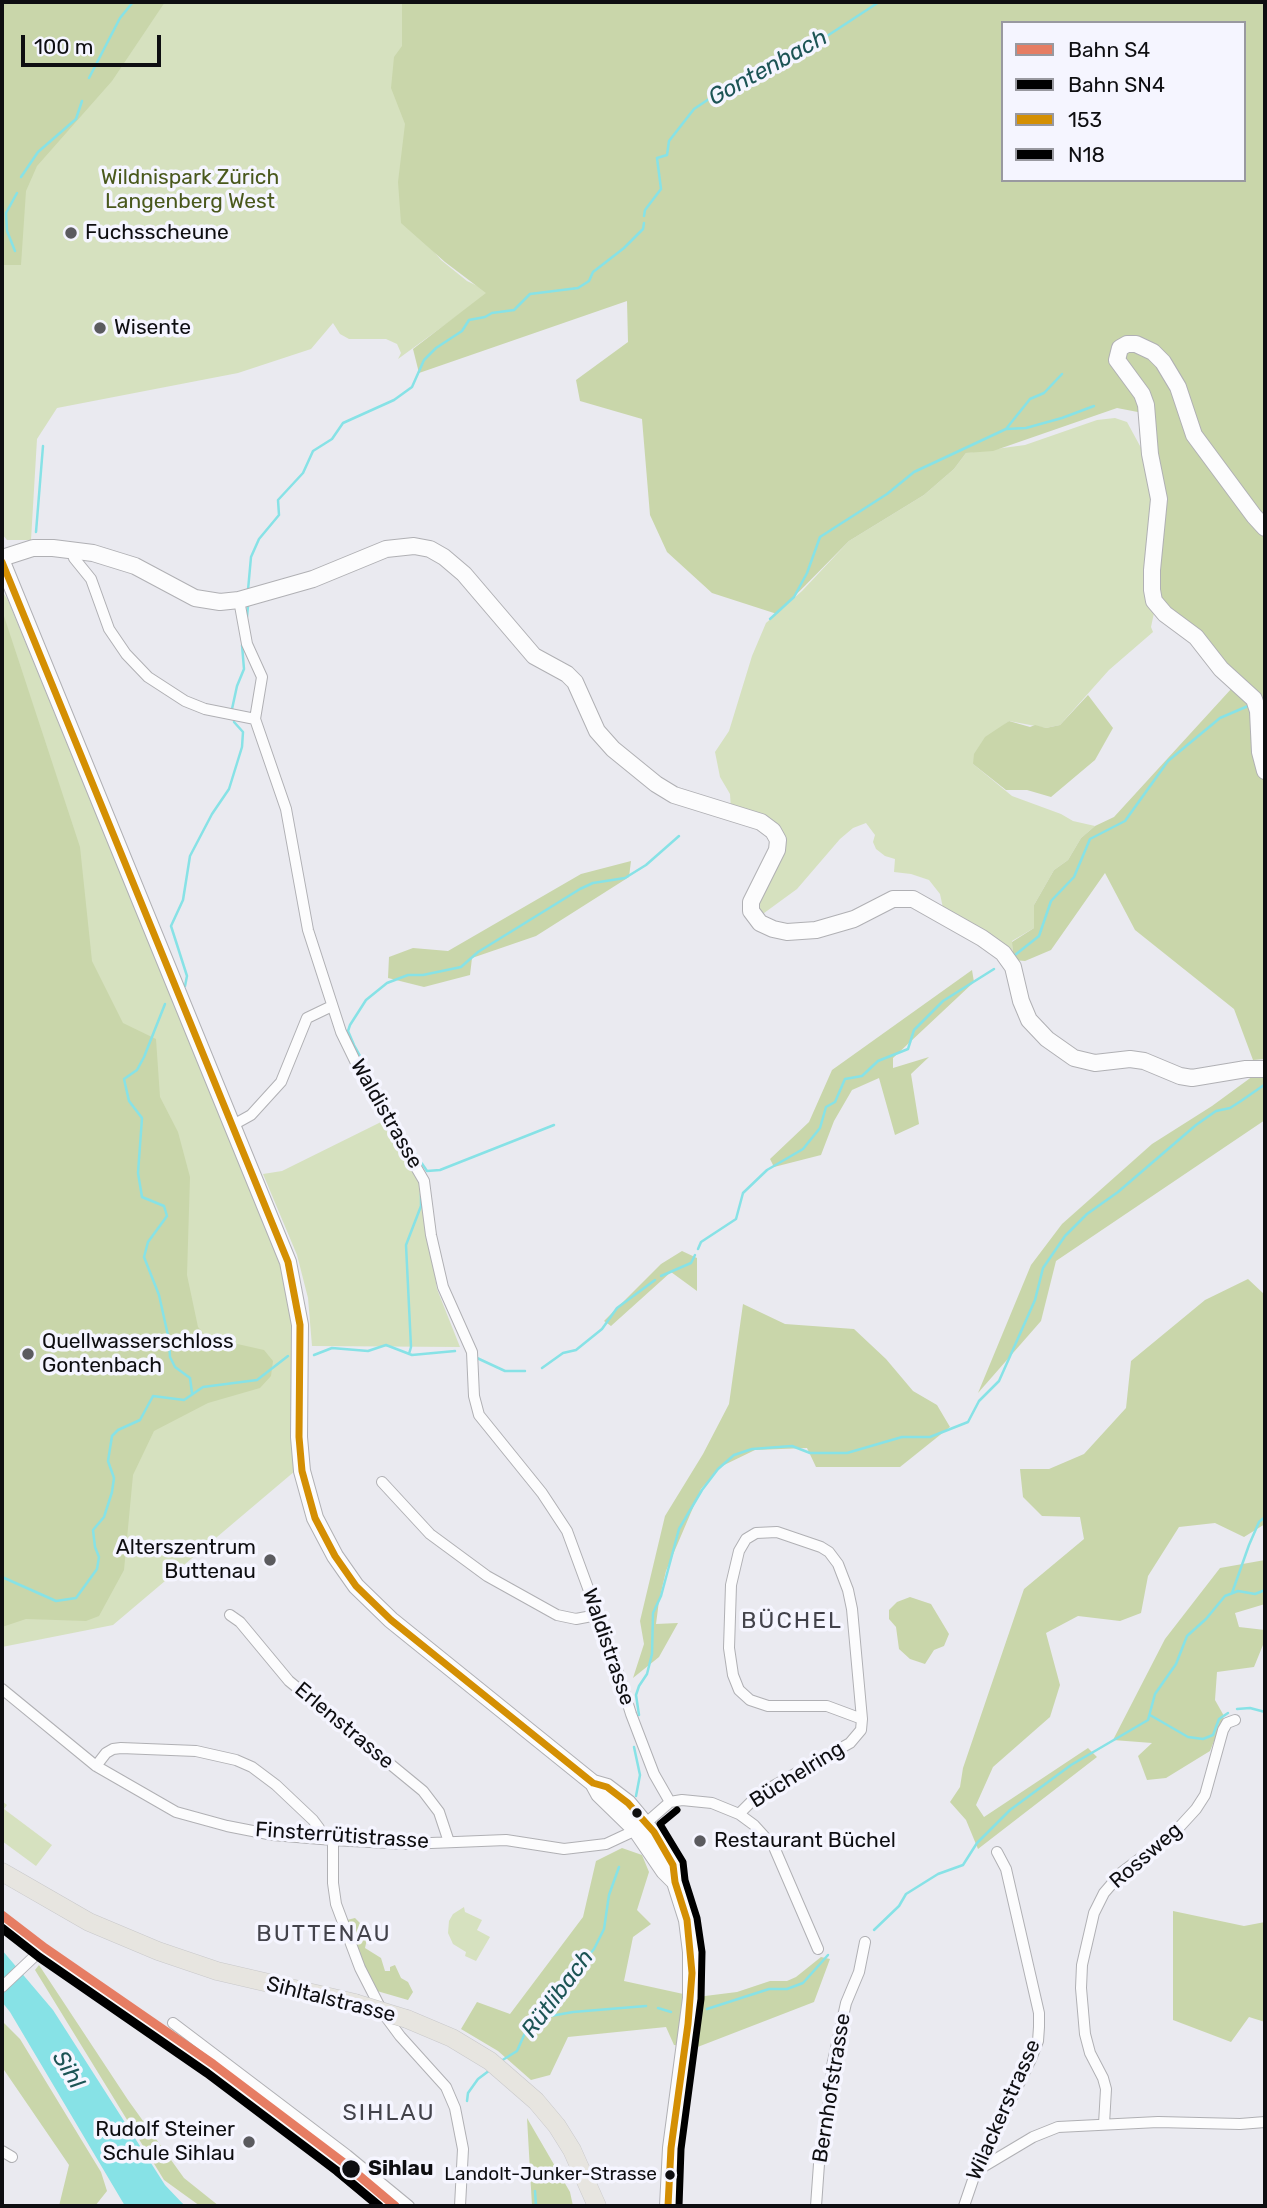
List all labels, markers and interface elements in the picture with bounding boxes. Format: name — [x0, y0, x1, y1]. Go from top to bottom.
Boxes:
scale bar — [24, 21, 164, 65]
legend — [1001, 21, 1246, 182]
water label: Gontenbach — [704, 24, 832, 112]
text: 100 m — [34, 34, 93, 59]
text: Bahn S4 — [1068, 37, 1150, 62]
text: Bahn SN4 — [1068, 72, 1165, 97]
text: 153 — [1068, 107, 1102, 132]
text: N18 — [1068, 142, 1105, 167]
park label: Wildnispark Zürich Langenberg West — [101, 165, 279, 215]
place label: Fuchsscheune — [85, 220, 229, 246]
marker: Fuchsscheune — [63, 225, 79, 241]
place label: Wisente — [114, 315, 191, 341]
marker: Wisente — [92, 320, 108, 336]
street label: Waldistrasse — [345, 1055, 427, 1173]
place label: Quellwasserschloss Gontenbach — [42, 1329, 234, 1379]
marker: Quellwasserschloss Gontenbach — [20, 1346, 36, 1362]
place label: Alterszentrum Buttenau — [116, 1535, 256, 1585]
marker: Alterszentrum Buttenau — [262, 1552, 278, 1568]
street label: Waldistrasse — [576, 1585, 640, 1709]
district label: BÜCHEL — [742, 1607, 842, 1635]
street label: Erlenstrasse — [289, 1677, 399, 1775]
street label: Büchelring — [745, 1736, 849, 1814]
unlabelled marker — [630, 1806, 644, 1820]
street label: Finsterrütistrasse — [254, 1817, 430, 1855]
street label: Rossweg — [1105, 1818, 1187, 1894]
place label: Restaurant Büchel — [714, 1828, 896, 1854]
marker: Restaurant Büchel — [692, 1833, 708, 1849]
district label: BUTTENAU — [257, 1920, 391, 1948]
water label: Rütlibach — [516, 1945, 600, 2043]
street label: Sihltalstrasse — [264, 1972, 398, 2028]
street label: Bernhofstrasse — [808, 2012, 856, 2164]
street label: Wilackerstrasse — [962, 2036, 1046, 2184]
water label: Sihl — [46, 2046, 90, 2094]
district label: SIHLAU — [343, 2099, 435, 2127]
place label: Rudolf Steiner Schule Sihlau — [95, 2117, 235, 2167]
marker: Rudolf Steiner Schule Sihlau — [241, 2134, 257, 2150]
place label: Sihlau — [368, 2156, 433, 2182]
marker: Sihlau — [340, 2158, 362, 2180]
place label: Landolt-Junker-Strasse — [444, 2164, 657, 2186]
marker: Landolt-Junker-Strasse — [663, 2168, 677, 2182]

